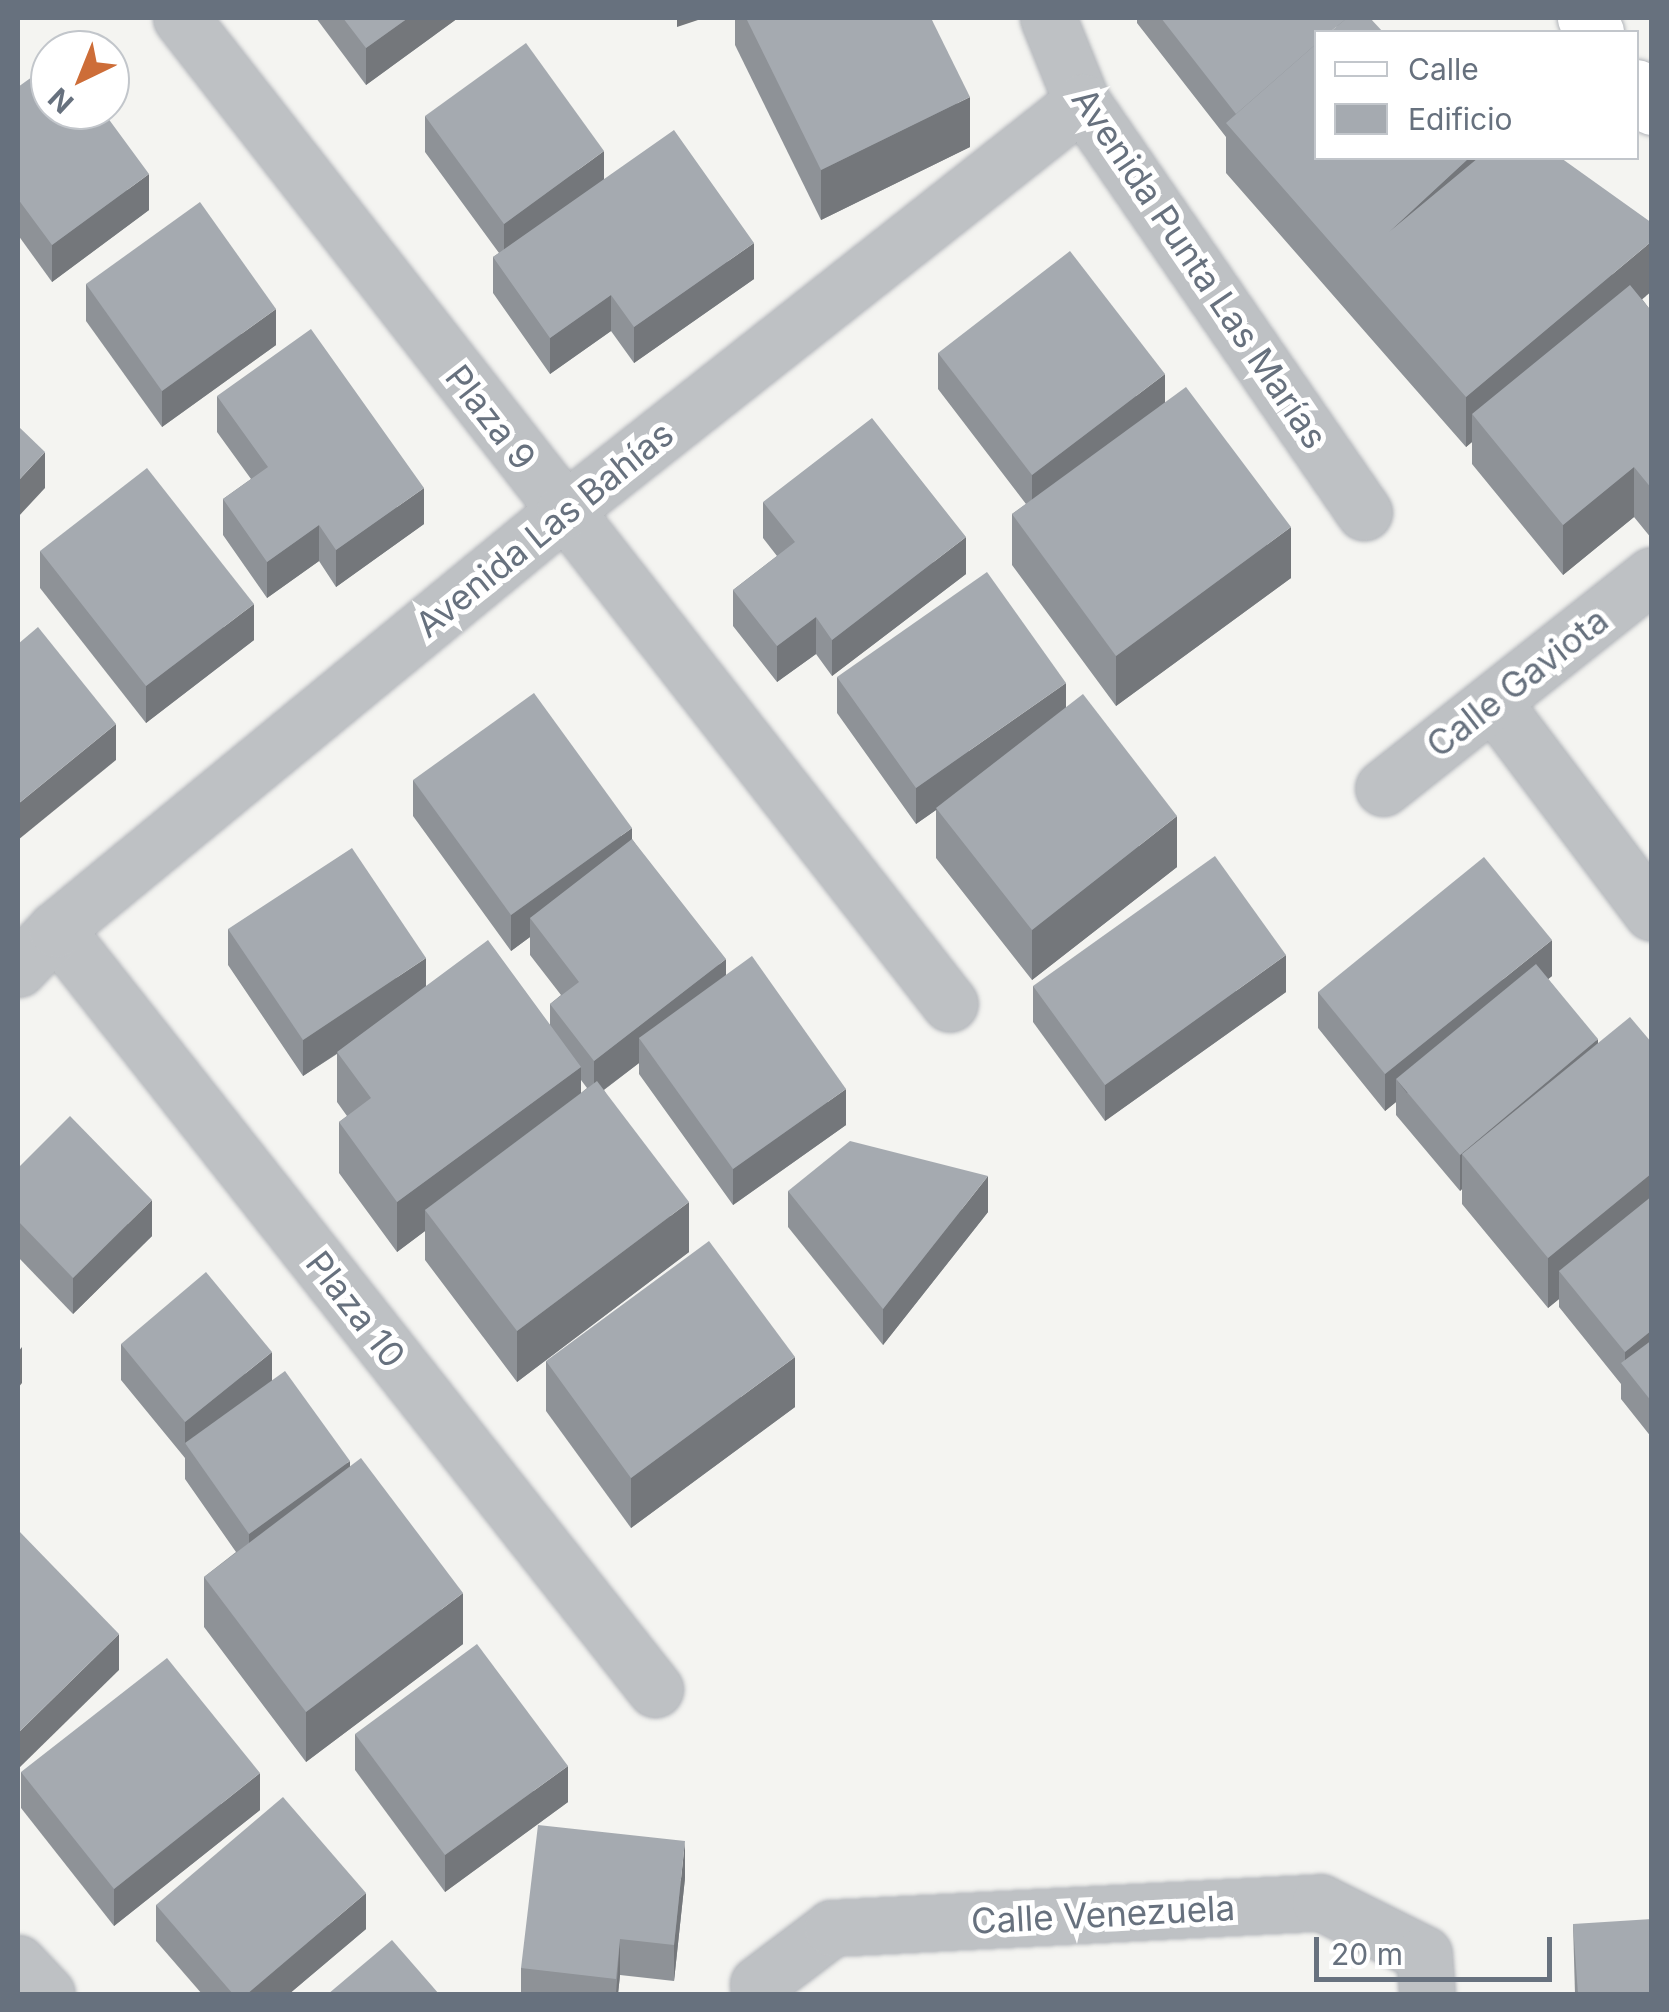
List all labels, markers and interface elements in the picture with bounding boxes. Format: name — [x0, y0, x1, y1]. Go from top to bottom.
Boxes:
north arrow — [30, 30, 130, 130]
legend — [1314, 30, 1639, 160]
text: Calle — [1408, 51, 1479, 87]
street label: Avenida Punta Las Marías — [1064, 80, 1336, 456]
text: N — [42, 81, 80, 120]
text: Edificio — [1408, 101, 1512, 137]
street label: Plaza 9 — [437, 356, 545, 478]
street label: Avenida Las Bahías — [407, 412, 681, 646]
street label: Calle Gaviota — [1418, 598, 1616, 766]
street label: Plaza 10 — [298, 1243, 414, 1375]
street label: Calle Venezuela — [970, 1886, 1236, 1942]
scale bar — [1319, 1917, 1556, 1979]
text: 20 m — [1331, 1936, 1403, 1972]

